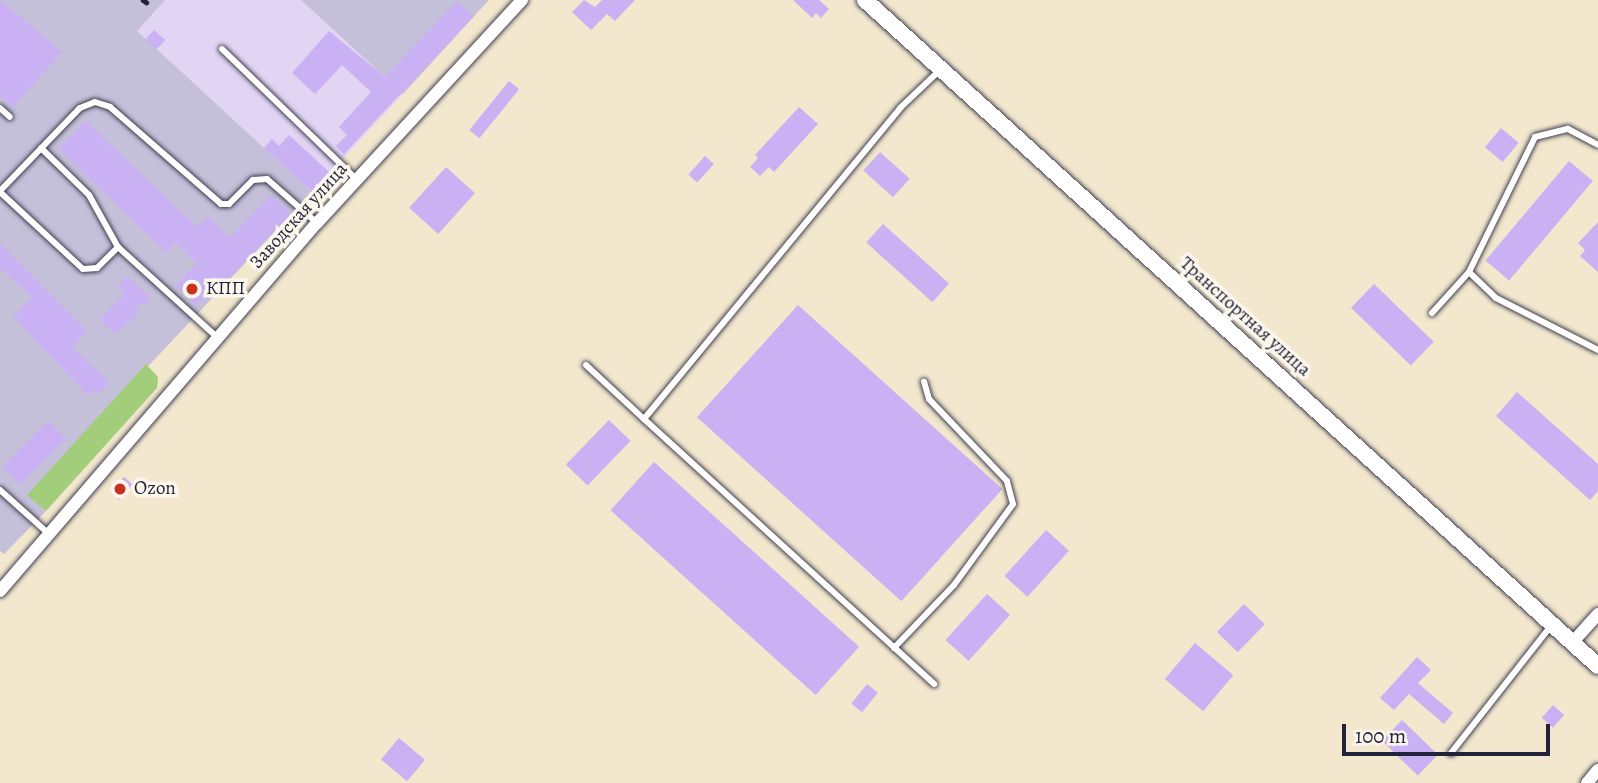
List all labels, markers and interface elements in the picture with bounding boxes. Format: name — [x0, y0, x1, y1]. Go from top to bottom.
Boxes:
street label: Заводская улица — [245, 158, 353, 274]
street label: Транспортная улица — [1175, 252, 1315, 382]
place label: КПП — [206, 278, 245, 300]
marker: КПП — [184, 281, 200, 297]
place label: Ozon — [134, 478, 176, 500]
marker: Ozon — [112, 481, 128, 497]
scale bar — [1346, 710, 1554, 754]
text: 100 m — [1355, 722, 1406, 750]

